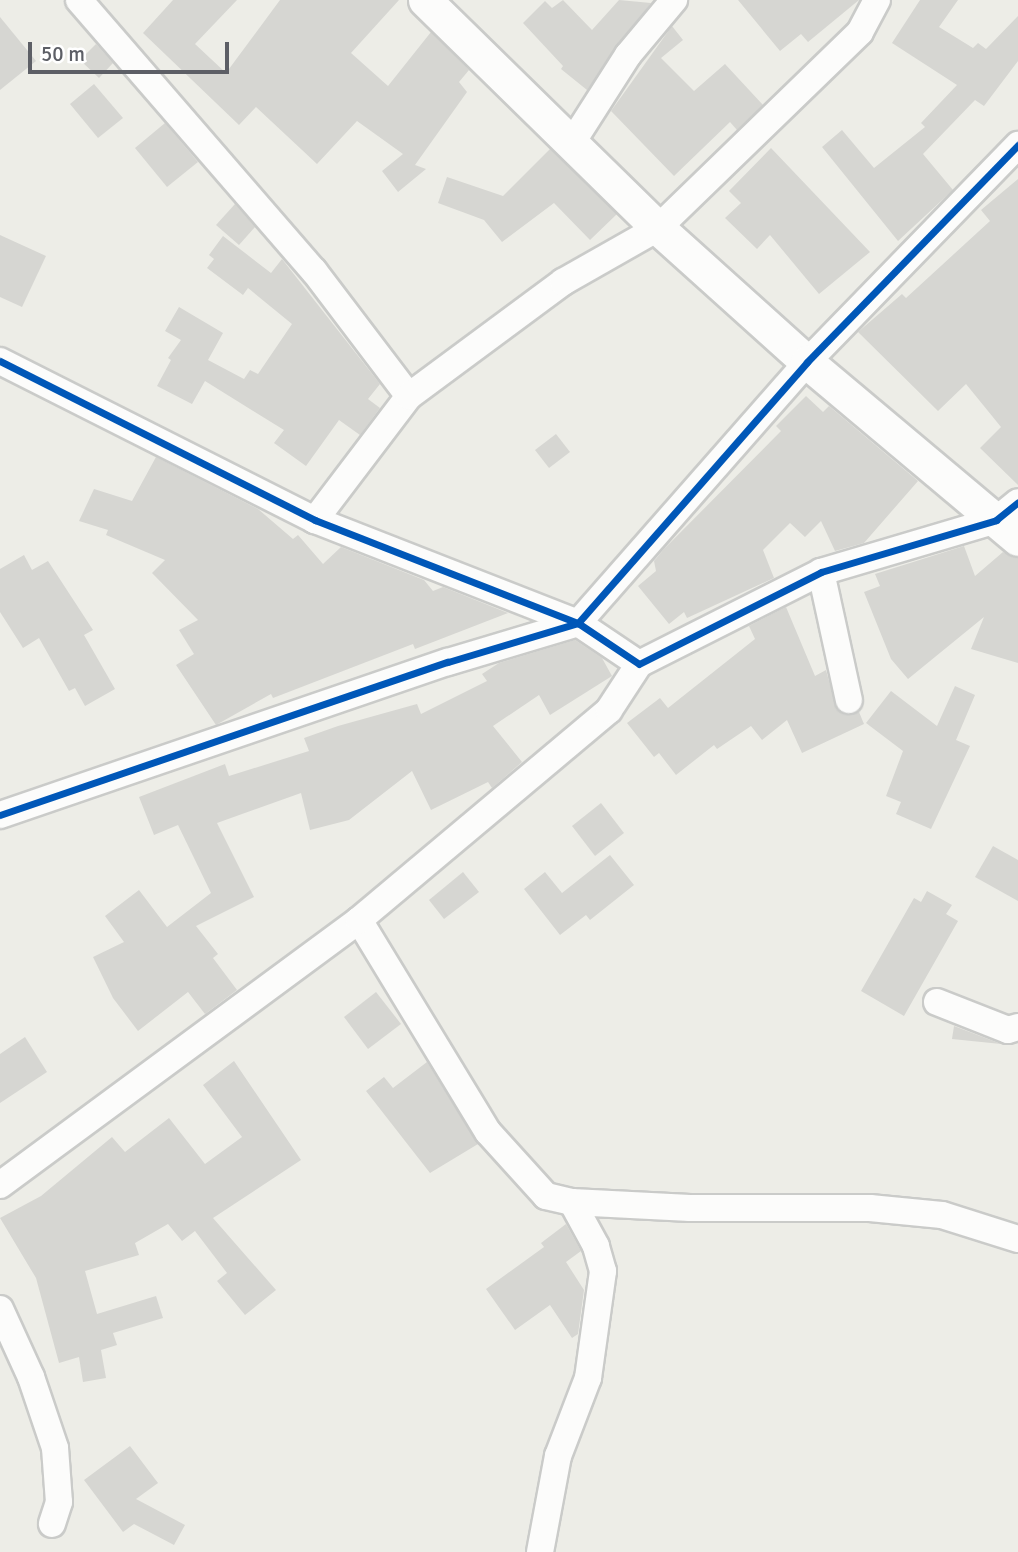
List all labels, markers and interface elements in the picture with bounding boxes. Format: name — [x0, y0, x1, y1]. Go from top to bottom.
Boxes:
scale bar — [32, 28, 233, 72]
text: 50 m — [41, 41, 85, 67]

